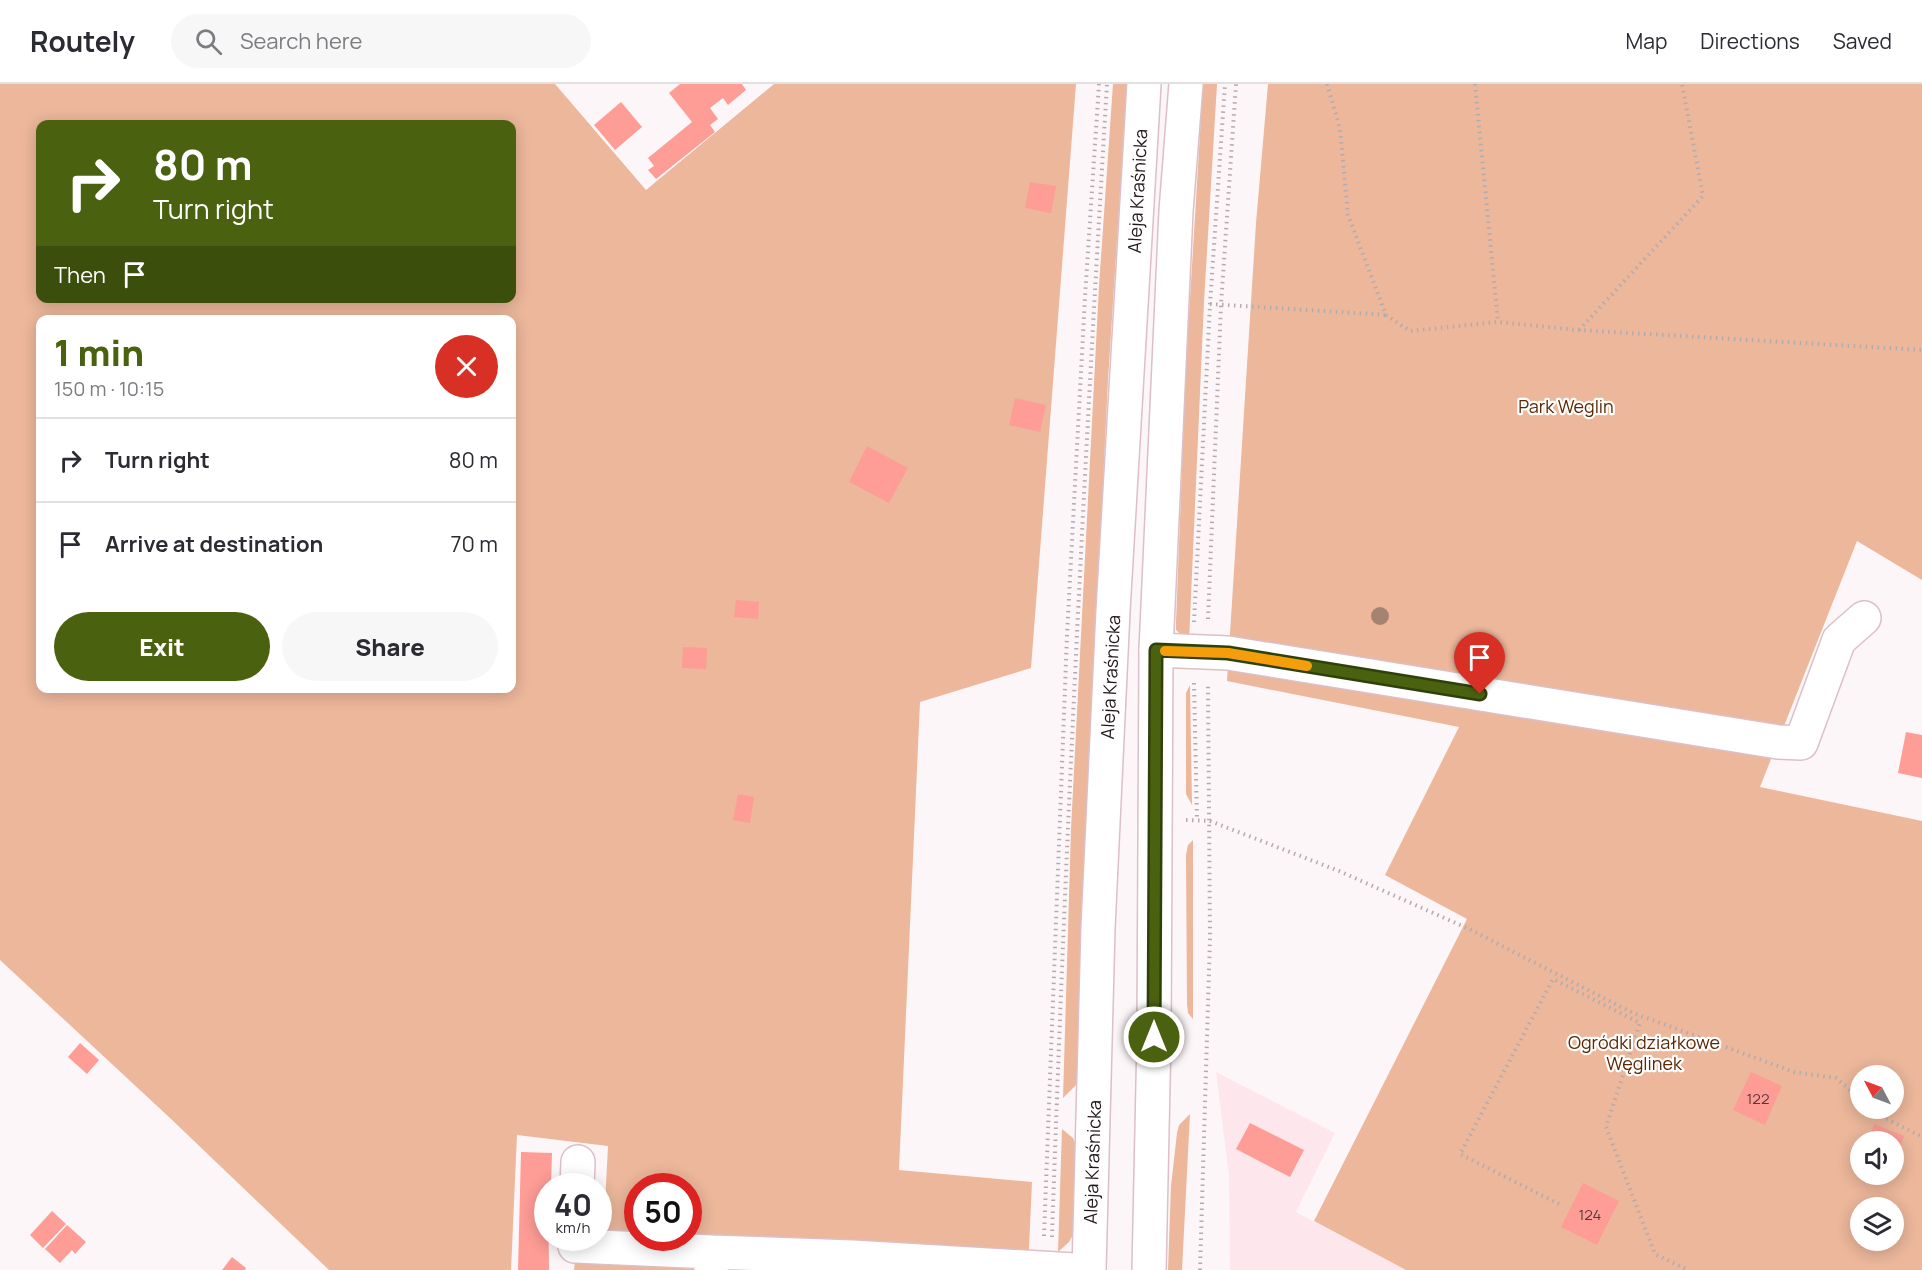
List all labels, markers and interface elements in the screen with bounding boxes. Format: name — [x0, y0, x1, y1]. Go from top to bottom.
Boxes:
search box — [171, 14, 591, 68]
text: Routely — [30, 22, 135, 60]
icon: search — [192, 25, 225, 58]
text: Search here — [240, 26, 362, 56]
text: Map — [1626, 27, 1667, 55]
text: Directions — [1700, 27, 1800, 55]
text: Saved — [1833, 27, 1892, 55]
street label: Aleja Kraśnicka — [1122, 128, 1152, 254]
text: 80 m — [153, 135, 253, 193]
icon: right — [54, 144, 132, 222]
text: Turn right — [153, 190, 274, 227]
icon: arrive — [118, 258, 151, 291]
text: Then — [54, 260, 106, 290]
text: 1 min — [54, 328, 144, 377]
button: close — [435, 335, 498, 398]
text: 150 m · 10:15 — [54, 375, 164, 402]
park label: Park Weglin — [1518, 394, 1614, 418]
icon: right — [54, 444, 87, 477]
text: Turn right — [105, 445, 210, 475]
text: 80 m — [449, 445, 498, 475]
icon: arrive — [54, 528, 87, 561]
text: Arrive at destination — [105, 529, 323, 559]
text: 70 m — [450, 529, 498, 559]
button: Exit — [54, 612, 270, 681]
button: Share — [282, 612, 498, 681]
street label: Aleja Kraśnicka — [1095, 614, 1125, 740]
pin — [1454, 632, 1505, 694]
icon: arrive — [1463, 641, 1496, 674]
position arrow — [1122, 1005, 1186, 1069]
park label: Ogródki działkowe Węglinek — [1568, 1030, 1720, 1075]
north arrow — [1850, 1065, 1904, 1119]
map controls — [1850, 1065, 1904, 1251]
house number: 122 — [1747, 1088, 1769, 1109]
street label: Aleja Kraśnicka — [1078, 1099, 1106, 1225]
button: sound — [1850, 1131, 1904, 1185]
speed limit sign: 50 — [624, 1173, 702, 1251]
text: 40 — [554, 1184, 592, 1225]
button: layers — [1850, 1197, 1904, 1251]
house number: 124 — [1579, 1204, 1602, 1225]
text: km/h — [556, 1217, 590, 1238]

